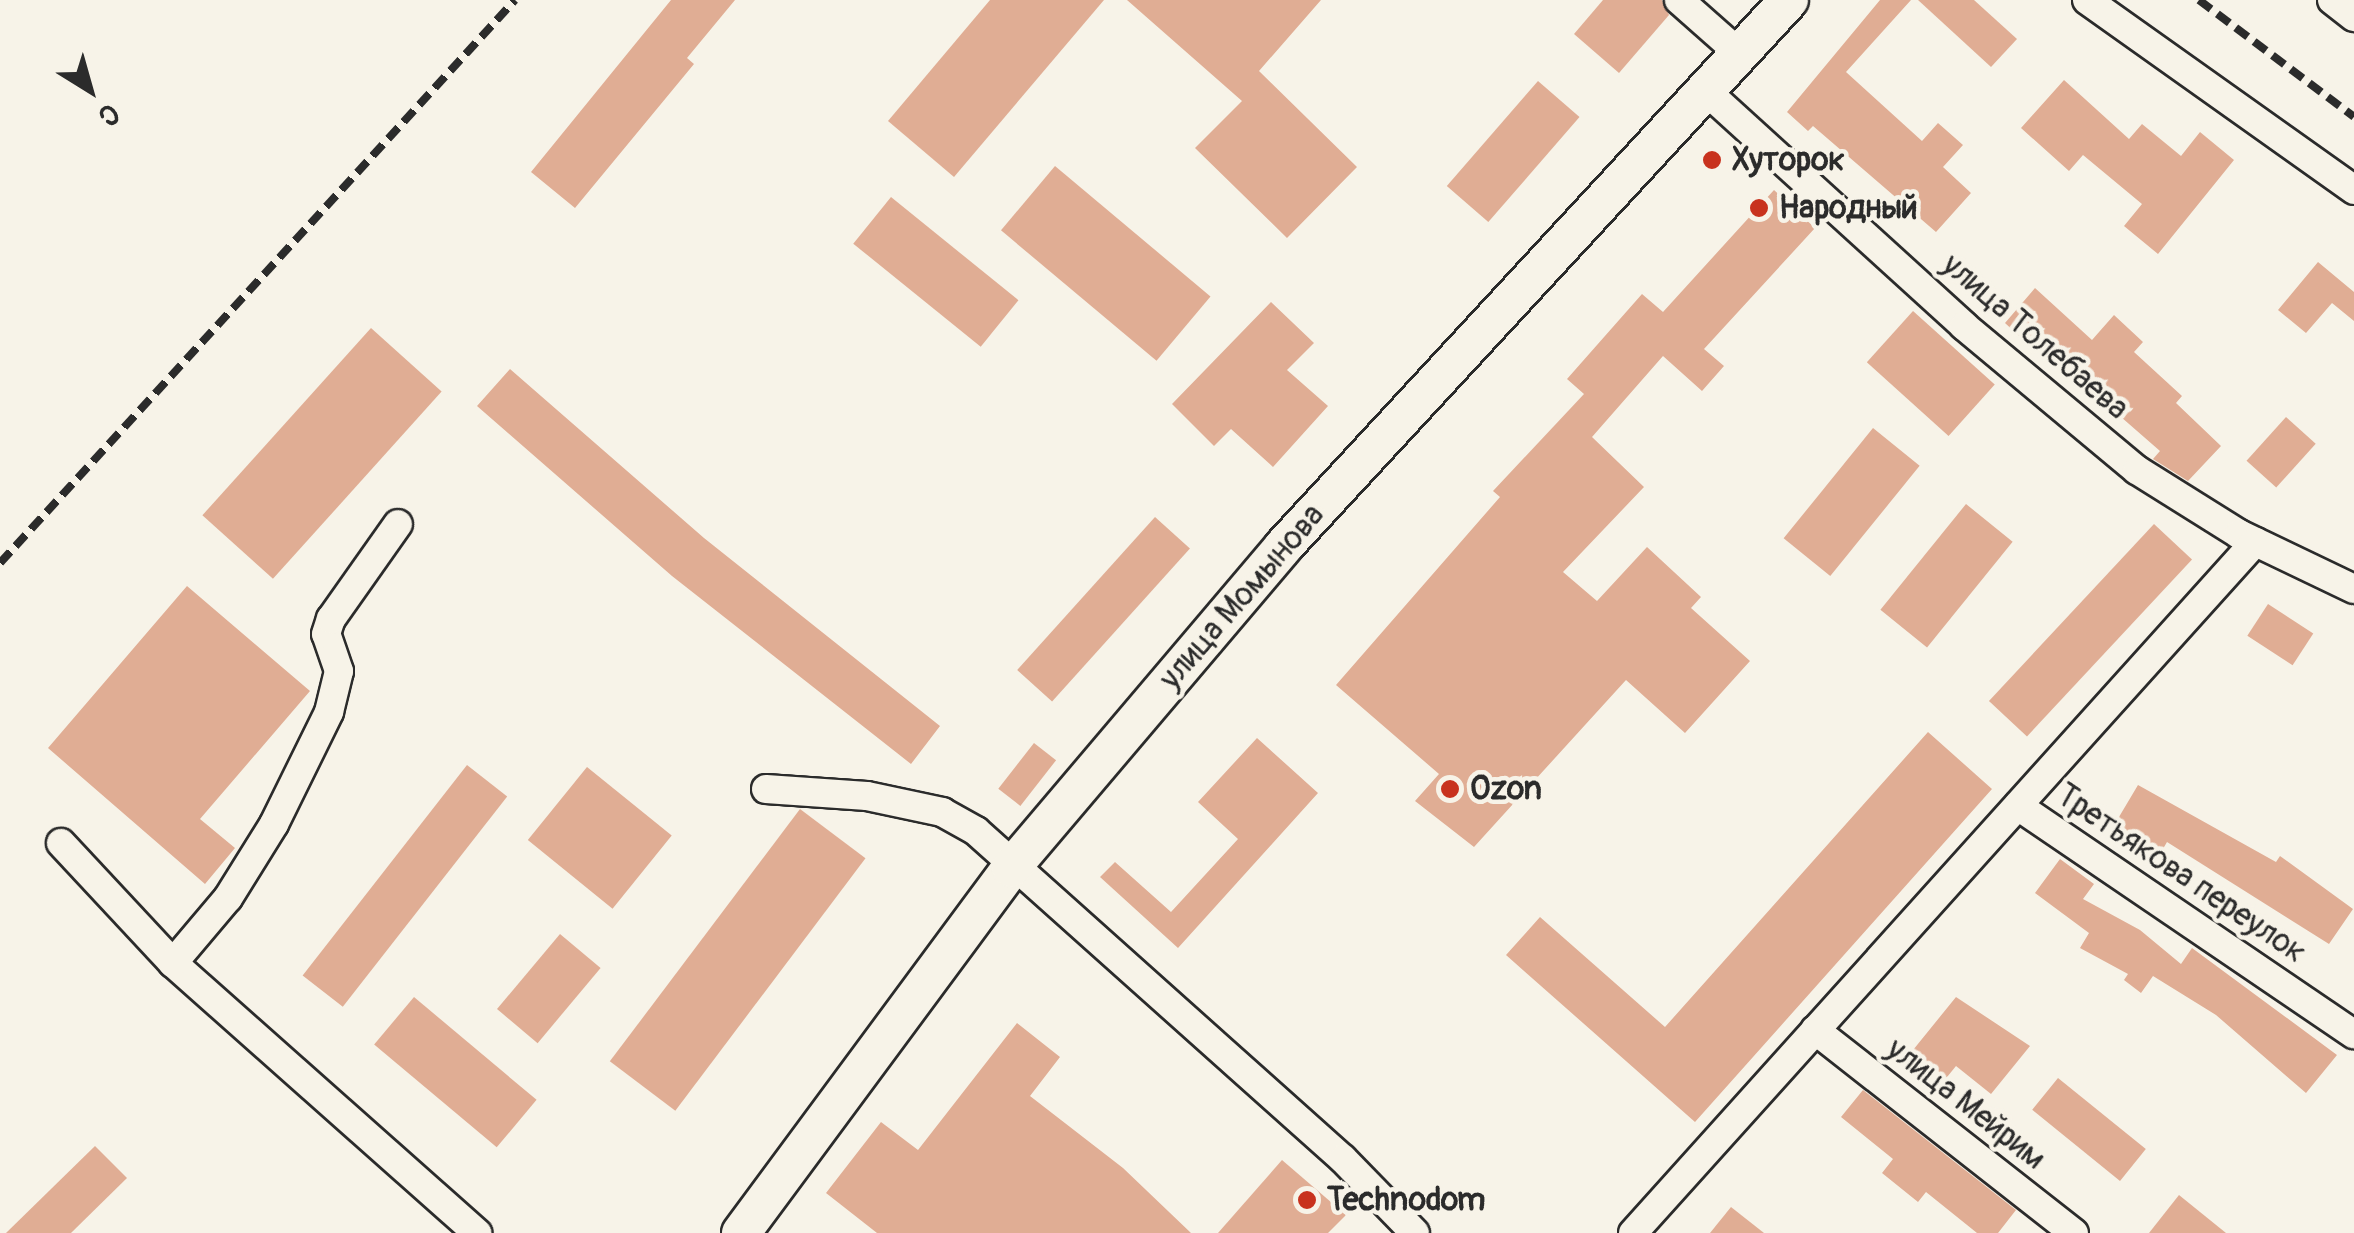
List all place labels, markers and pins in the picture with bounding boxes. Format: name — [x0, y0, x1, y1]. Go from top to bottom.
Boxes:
place label: Хуторок — [1732, 141, 1845, 179]
marker: Хуторок — [1701, 149, 1723, 171]
place label: Народный — [1779, 189, 1918, 227]
marker: Народный — [1748, 197, 1770, 219]
place label: Ozon — [1470, 770, 1542, 808]
marker: Ozon — [1439, 778, 1461, 800]
place label: Technodom — [1327, 1181, 1486, 1219]
marker: Technodom — [1296, 1189, 1318, 1211]

